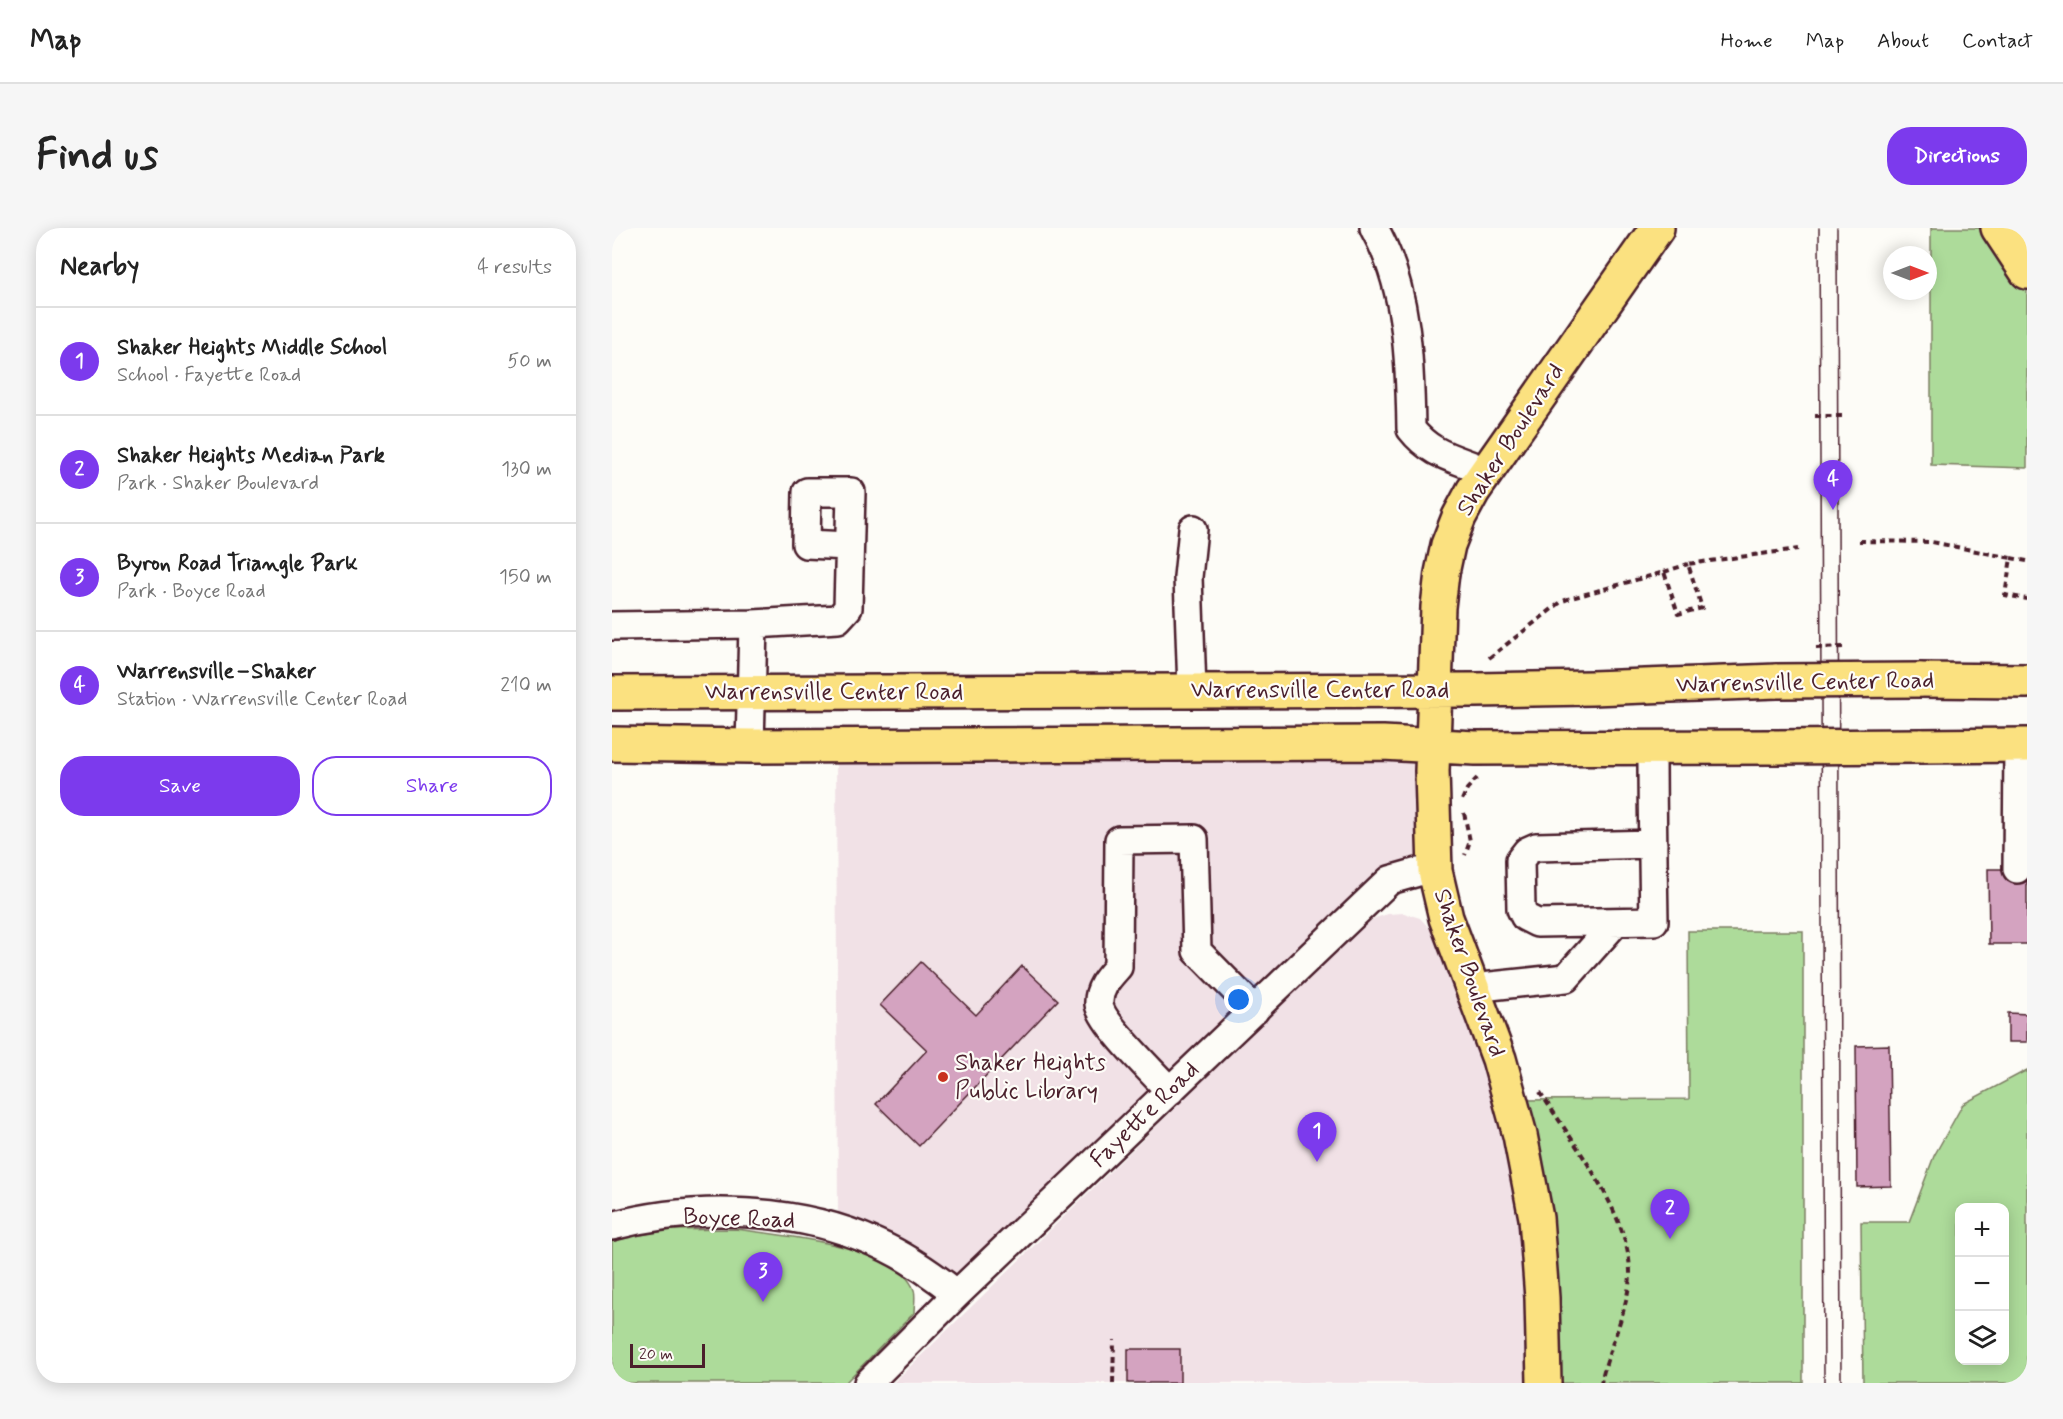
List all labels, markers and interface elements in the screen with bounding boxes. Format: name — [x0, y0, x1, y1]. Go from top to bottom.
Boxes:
text: Map — [30, 23, 81, 60]
text: Home — [1721, 27, 1773, 55]
text: Map — [1806, 27, 1844, 55]
text: About — [1877, 27, 1929, 55]
text: Contact — [1962, 27, 2033, 55]
button: Directions — [1887, 127, 2027, 185]
text: Find us — [36, 129, 158, 184]
north arrow — [1883, 246, 1937, 300]
text: Nearby — [60, 250, 139, 284]
text: 4 results — [477, 254, 552, 281]
text: Shaker Heights Middle School — [117, 334, 387, 362]
text: 1 — [75, 348, 84, 375]
text: 50 m — [507, 348, 552, 375]
street label: Shaker Boulevard — [1450, 358, 1572, 522]
text: School · Fayette Road — [117, 362, 301, 389]
text: Shaker Heights Median Park — [117, 442, 385, 470]
text: 2 — [75, 456, 84, 483]
text: 130 m — [501, 456, 552, 483]
pin: 4 — [1814, 460, 1852, 510]
text: Park · Shaker Boulevard — [117, 470, 319, 497]
text: Byron Road Triangle Park — [117, 550, 358, 578]
text: 3 — [75, 564, 84, 591]
text: 150 m — [499, 564, 552, 591]
text: Park · Boyce Road — [117, 578, 266, 605]
text: Warrensville–Shaker — [117, 658, 316, 686]
street label: Warrensville Center Road — [1676, 665, 1934, 701]
text: 4 — [74, 672, 85, 699]
text: 210 m — [500, 672, 552, 699]
street label: Warrensville Center Road — [1191, 675, 1449, 706]
street label: Warrensville Center Road — [705, 677, 963, 708]
text: Station · Warrensville Center Road — [117, 686, 407, 713]
button: Save — [60, 756, 300, 816]
button: Share — [312, 756, 552, 816]
street label: Shaker Boulevard — [1426, 885, 1512, 1061]
your location — [1224, 985, 1253, 1014]
place label: Shaker Heights Public Library — [955, 1048, 1106, 1107]
street label: Fayette Road — [1084, 1055, 1206, 1175]
marker: Shaker Heights Public Library — [936, 1070, 950, 1084]
pin: 1 — [1298, 1112, 1336, 1162]
pin: 2 — [1650, 1190, 1690, 1239]
street label: Boyce Road — [682, 1202, 796, 1236]
map controls — [1955, 1203, 2009, 1365]
button: + — [1955, 1203, 2009, 1257]
pin: 3 — [744, 1252, 782, 1302]
button: − — [1955, 1257, 2009, 1311]
button: layers — [1955, 1311, 2009, 1365]
scale bar — [630, 1341, 705, 1368]
text: 20 m — [639, 1344, 673, 1365]

